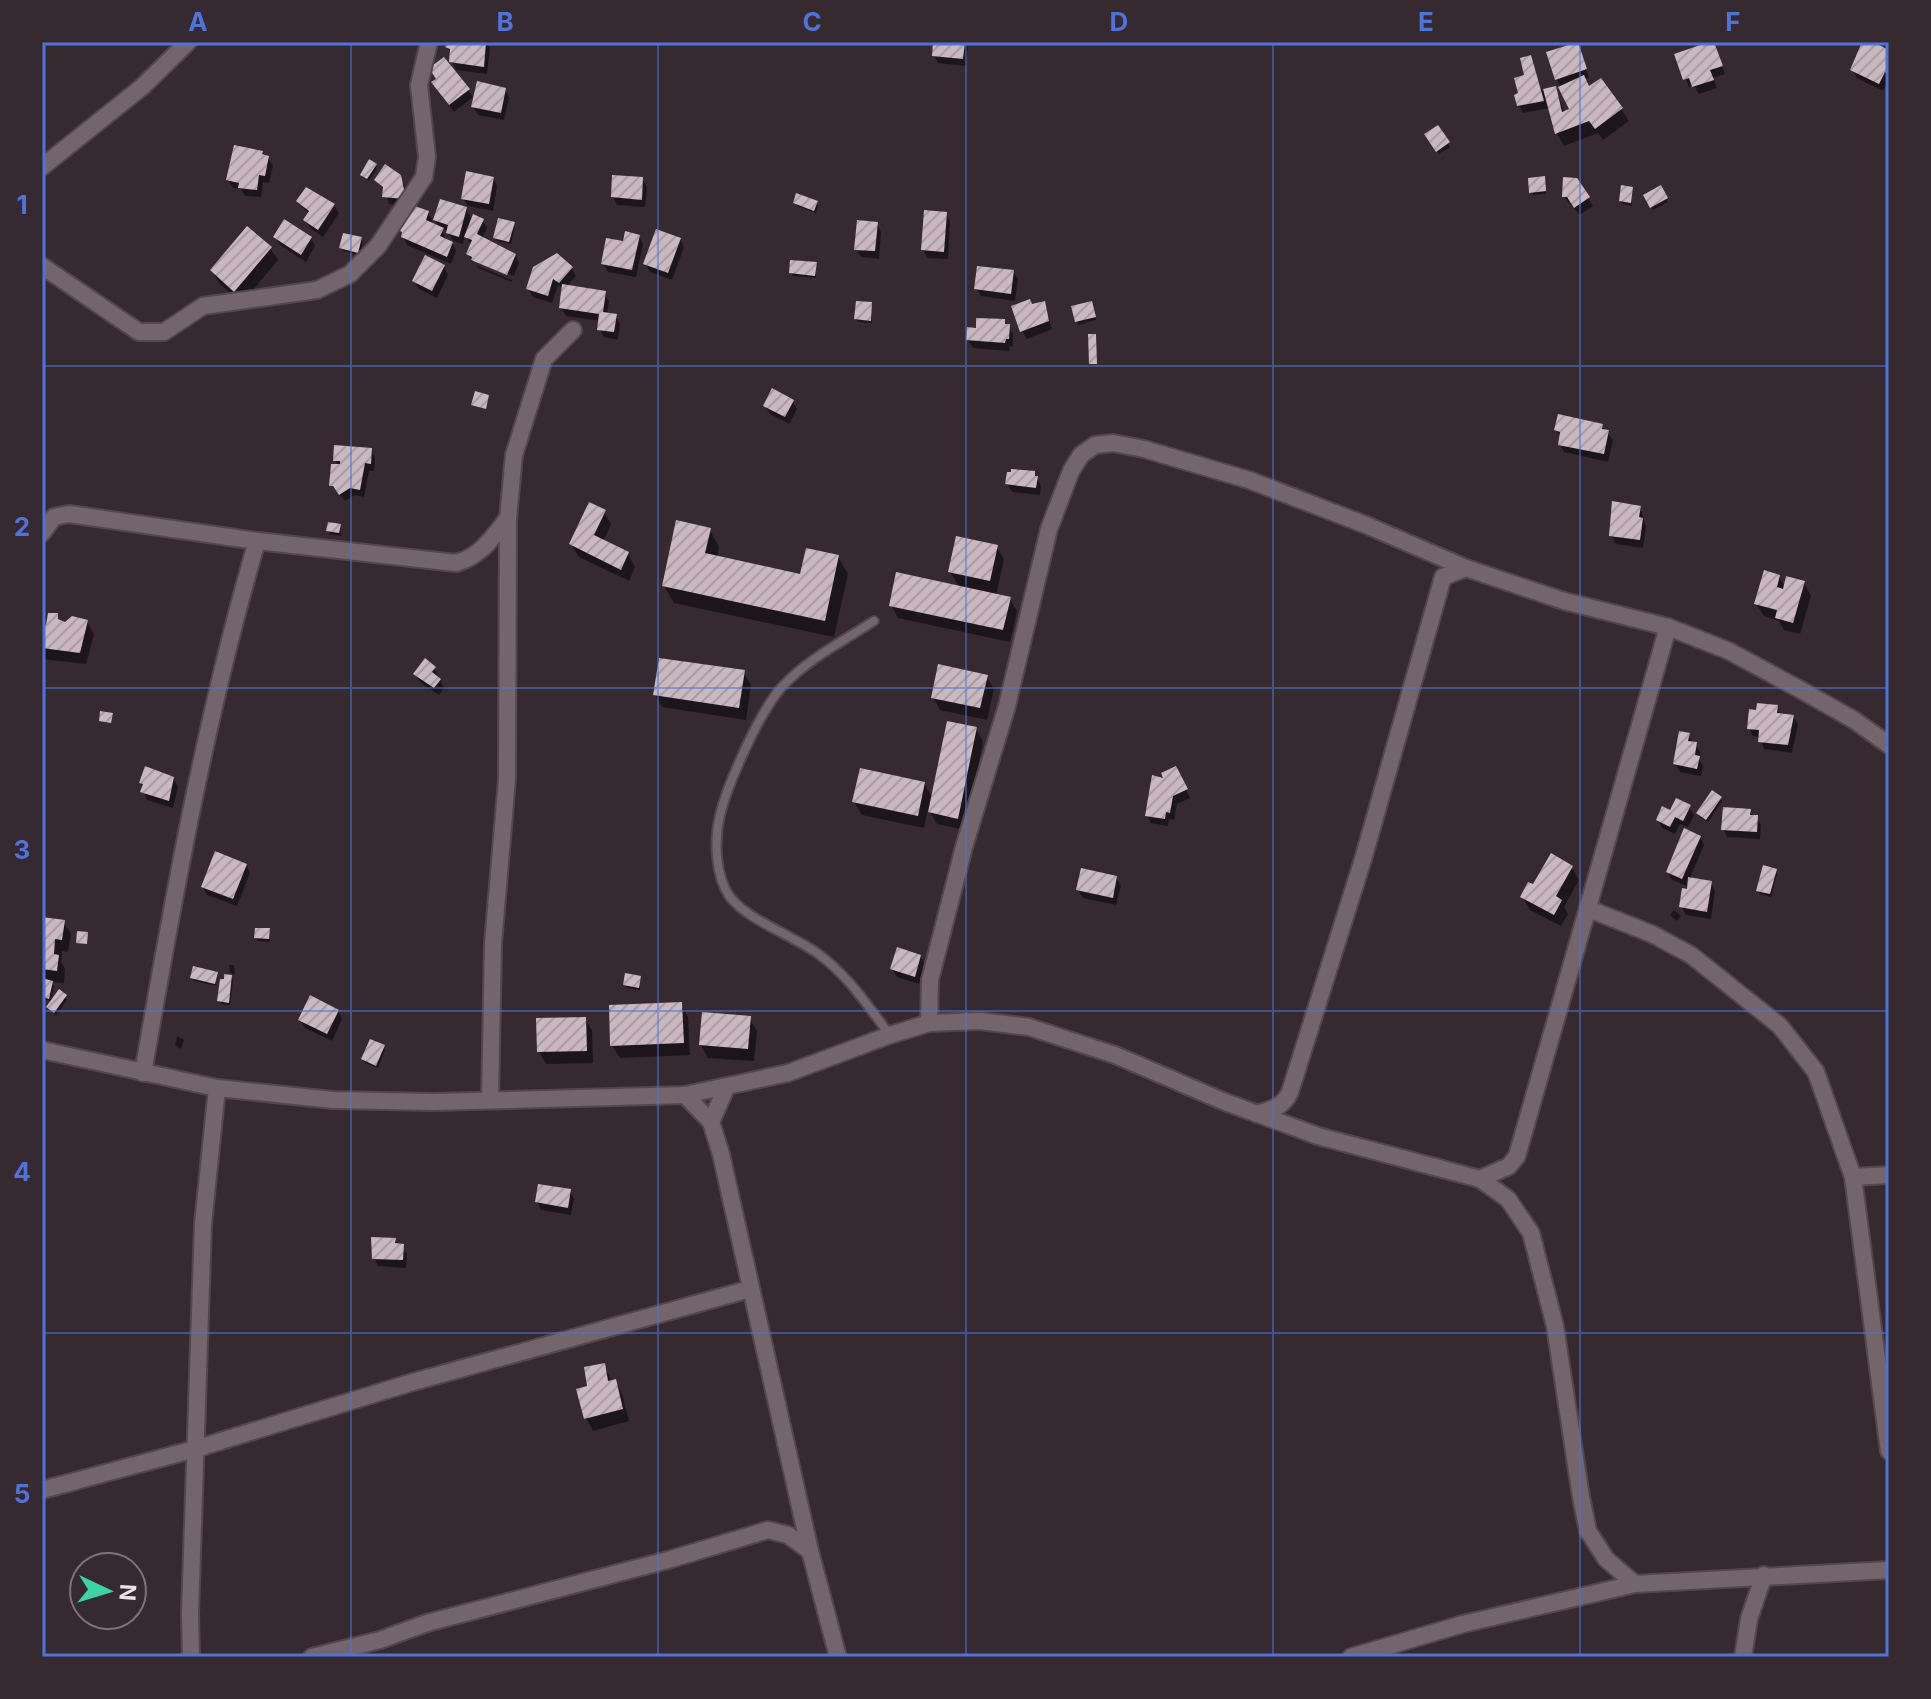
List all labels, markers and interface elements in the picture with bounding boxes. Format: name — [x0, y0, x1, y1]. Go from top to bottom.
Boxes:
text: A — [188, 6, 208, 37]
text: B — [496, 6, 514, 37]
text: C — [802, 6, 822, 37]
text: D — [1110, 6, 1128, 37]
text: E — [1418, 6, 1434, 37]
text: F — [1725, 6, 1741, 37]
text: 1 — [16, 189, 28, 220]
text: 2 — [14, 511, 30, 542]
text: 3 — [14, 834, 30, 865]
text: 4 — [13, 1156, 31, 1187]
text: 5 — [14, 1478, 30, 1509]
north arrow — [68, 1551, 148, 1631]
text: N — [114, 1583, 142, 1602]

